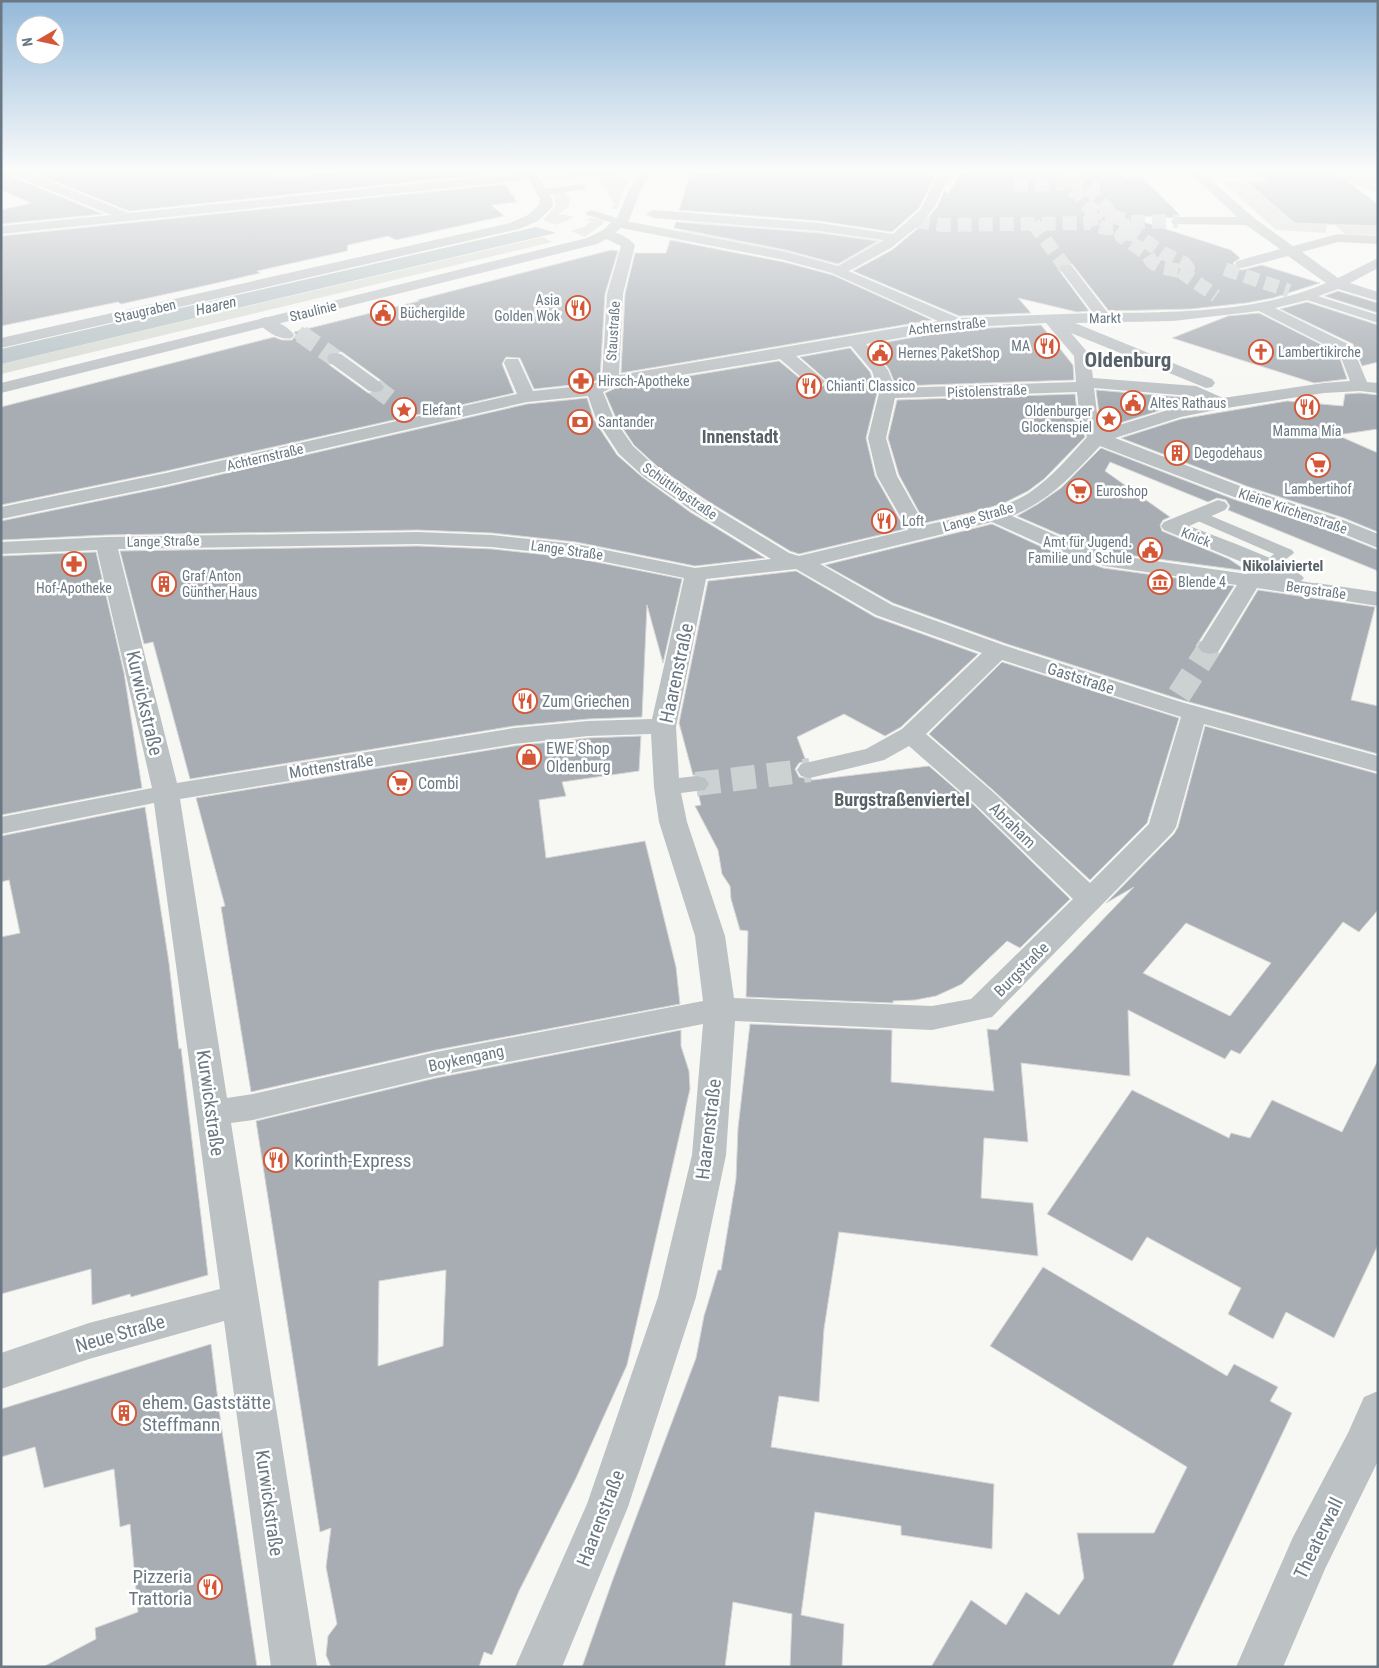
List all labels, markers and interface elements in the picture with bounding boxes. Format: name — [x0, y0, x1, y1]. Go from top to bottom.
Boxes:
north arrow — [15, 15, 65, 65]
text: N — [19, 37, 36, 48]
place label: Asia Golden Wok — [494, 292, 561, 324]
water label: Haaren — [194, 293, 238, 319]
restaurant icon: Asia Golden Wok — [565, 295, 591, 321]
street label: Staugraben — [113, 296, 177, 326]
street label: Staulinie — [288, 297, 339, 325]
public building icon: Büchergilde — [370, 300, 396, 326]
street label: Staustraße — [603, 300, 623, 361]
place label: Büchergilde — [400, 305, 466, 321]
street label: Markt — [1089, 310, 1121, 326]
street label: Achternstraße — [907, 314, 987, 338]
restaurant icon: MA — [1034, 333, 1060, 359]
place label: MA — [1011, 338, 1030, 354]
church icon: Lambertikirche — [1248, 339, 1274, 365]
public building icon: Hernes PaketShop — [867, 340, 893, 366]
place label: Lambertikirche — [1278, 344, 1361, 360]
place label: Hernes PaketShop — [898, 345, 1000, 361]
district label: Oldenburg — [1085, 348, 1171, 372]
pharmacy icon: Hirsch-Apotheke — [568, 368, 594, 394]
place label: Hirsch-Apotheke — [598, 373, 690, 389]
restaurant icon: Chianti Classico — [796, 373, 822, 399]
place label: Chianti Classico — [826, 378, 915, 394]
street label: Pistolenstraße — [947, 382, 1028, 400]
public building icon: Altes Rathaus — [1120, 390, 1146, 416]
restaurant icon: Mamma Mia — [1294, 394, 1320, 420]
place label: Altes Rathaus — [1150, 395, 1227, 411]
place icon: Elefant — [391, 397, 417, 423]
place label: Elefant — [422, 402, 461, 418]
place label: Oldenburger Glockenspiel — [1021, 403, 1092, 435]
place icon: Oldenburger Glockenspiel — [1096, 406, 1122, 432]
bank icon: Santander — [567, 409, 593, 435]
place label: Santander — [598, 414, 654, 430]
place label: Mamma Mia — [1273, 423, 1341, 439]
district label: Innenstadt — [702, 426, 779, 447]
street label: Achternstraße — [225, 440, 305, 474]
building icon: Degodehaus — [1164, 440, 1190, 466]
place label: Degodehaus — [1194, 445, 1263, 461]
supermarket icon: Lambertihof — [1305, 452, 1331, 478]
street label: Schüttingstraße — [640, 459, 721, 523]
supermarket icon: Euroshop — [1066, 478, 1092, 504]
place label: Lambertihof — [1284, 481, 1352, 497]
place label: Euroshop — [1096, 483, 1148, 499]
street label: Kleine Kirchenstraße — [1237, 485, 1350, 537]
street label: Lange Straße — [941, 499, 1016, 535]
restaurant icon: Loft — [871, 508, 897, 534]
place label: Loft — [902, 513, 924, 529]
street label: Knick — [1179, 524, 1214, 550]
street label: Lange Straße — [126, 532, 200, 550]
place label: Amt für Jugend. Familie und Schule — [1028, 534, 1132, 566]
street label: Lange Straße — [530, 537, 605, 563]
public building icon: Amt für Jugend. Familie und Schule — [1137, 537, 1163, 563]
pharmacy icon: Hof-Apotheke — [61, 551, 87, 577]
district label: Nikolaiviertel — [1243, 557, 1323, 575]
place label: Graf Anton Günther Haus — [182, 568, 257, 600]
museum icon: Blende 4 — [1147, 569, 1173, 595]
building icon: Graf Anton Günther Haus — [151, 571, 177, 597]
place label: Blende 4 — [1178, 574, 1226, 590]
street label: Bergstraße — [1285, 578, 1347, 602]
place label: Hof-Apotheke — [36, 580, 112, 596]
street label: Haarenstraße — [655, 621, 698, 725]
street label: Kurwickstraße — [121, 648, 168, 758]
street label: Gaststraße — [1045, 659, 1117, 698]
restaurant icon: Zum Griechen — [512, 688, 538, 714]
place label: Zum Griechen — [542, 692, 630, 711]
place label: EWE Shop Oldenburg — [546, 739, 611, 776]
shop icon: EWE Shop Oldenburg — [516, 744, 542, 770]
street label: Mottenstraße — [288, 750, 375, 783]
supermarket icon: Combi — [387, 770, 413, 796]
place label: Combi — [418, 774, 459, 793]
district label: Burgstraßenviertel — [834, 789, 970, 810]
street label: Abraham — [986, 799, 1040, 852]
street label: Burgstraße — [990, 938, 1053, 1001]
street label: Boykengang — [427, 1041, 506, 1076]
street label: Kurwickstraße — [192, 1049, 229, 1158]
street label: Haarenstraße — [691, 1077, 726, 1181]
restaurant icon: Korinth-Express — [263, 1147, 289, 1173]
place label: Korinth-Express — [294, 1149, 412, 1172]
street label: Neue Straße — [73, 1310, 168, 1357]
place label: ehem. Gaststätte Steffmann — [142, 1391, 271, 1436]
building icon: ehem. Gaststätte Steffmann — [111, 1400, 137, 1426]
street label: Kurwickstraße — [251, 1449, 288, 1558]
street label: Haarenstraße — [572, 1467, 629, 1570]
street label: Theaterwall — [1289, 1494, 1348, 1583]
place label: Pizzeria Trattoria — [128, 1565, 192, 1610]
restaurant icon: Pizzeria Trattoria — [197, 1574, 223, 1600]

